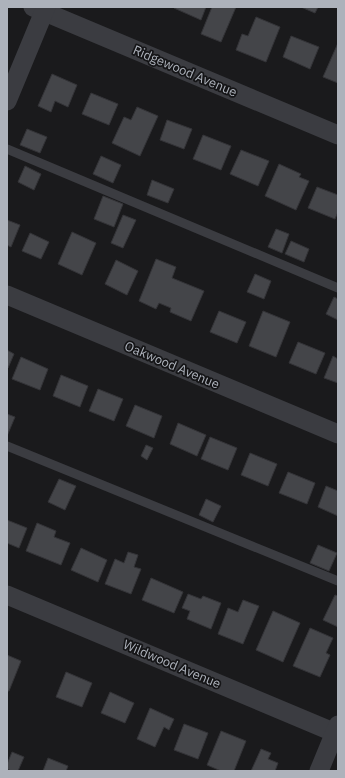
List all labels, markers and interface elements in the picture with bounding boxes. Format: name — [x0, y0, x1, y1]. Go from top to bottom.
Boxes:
street label: Ridgewood Avenue — [130, 41, 240, 101]
street label: Oakwood Avenue — [122, 337, 222, 393]
street label: Wildwood Avenue — [121, 636, 223, 692]

